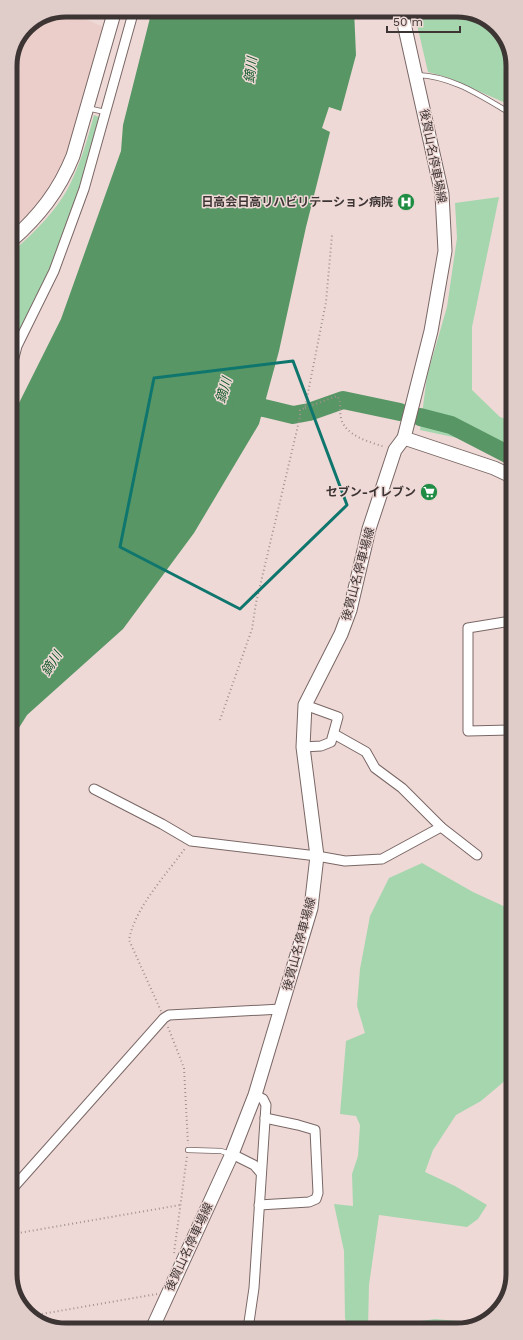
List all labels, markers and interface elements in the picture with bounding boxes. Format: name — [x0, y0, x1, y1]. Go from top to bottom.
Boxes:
scale bar — [387, 8, 460, 34]
text: 50 m — [393, 15, 423, 29]
water label: 鏑川 — [241, 54, 260, 84]
street label: 後賀山名停車場線 — [417, 108, 449, 204]
hospital icon: 日高会日高リハビリテーション病院 — [396, 192, 416, 212]
place label: 日高会日高リハビリテーション病院 — [201, 195, 393, 209]
water label: 鏑川 — [213, 374, 235, 405]
supermarket icon: セブン-イレブン — [419, 482, 439, 502]
place label: セブン-イレブン — [326, 485, 416, 499]
street label: 後賀山名停車場線 — [339, 526, 377, 622]
water label: 鏑川 — [38, 647, 66, 678]
street label: 後賀山名停車場線 — [280, 896, 318, 992]
street label: 後賀山名停車場線 — [162, 1201, 216, 1293]

